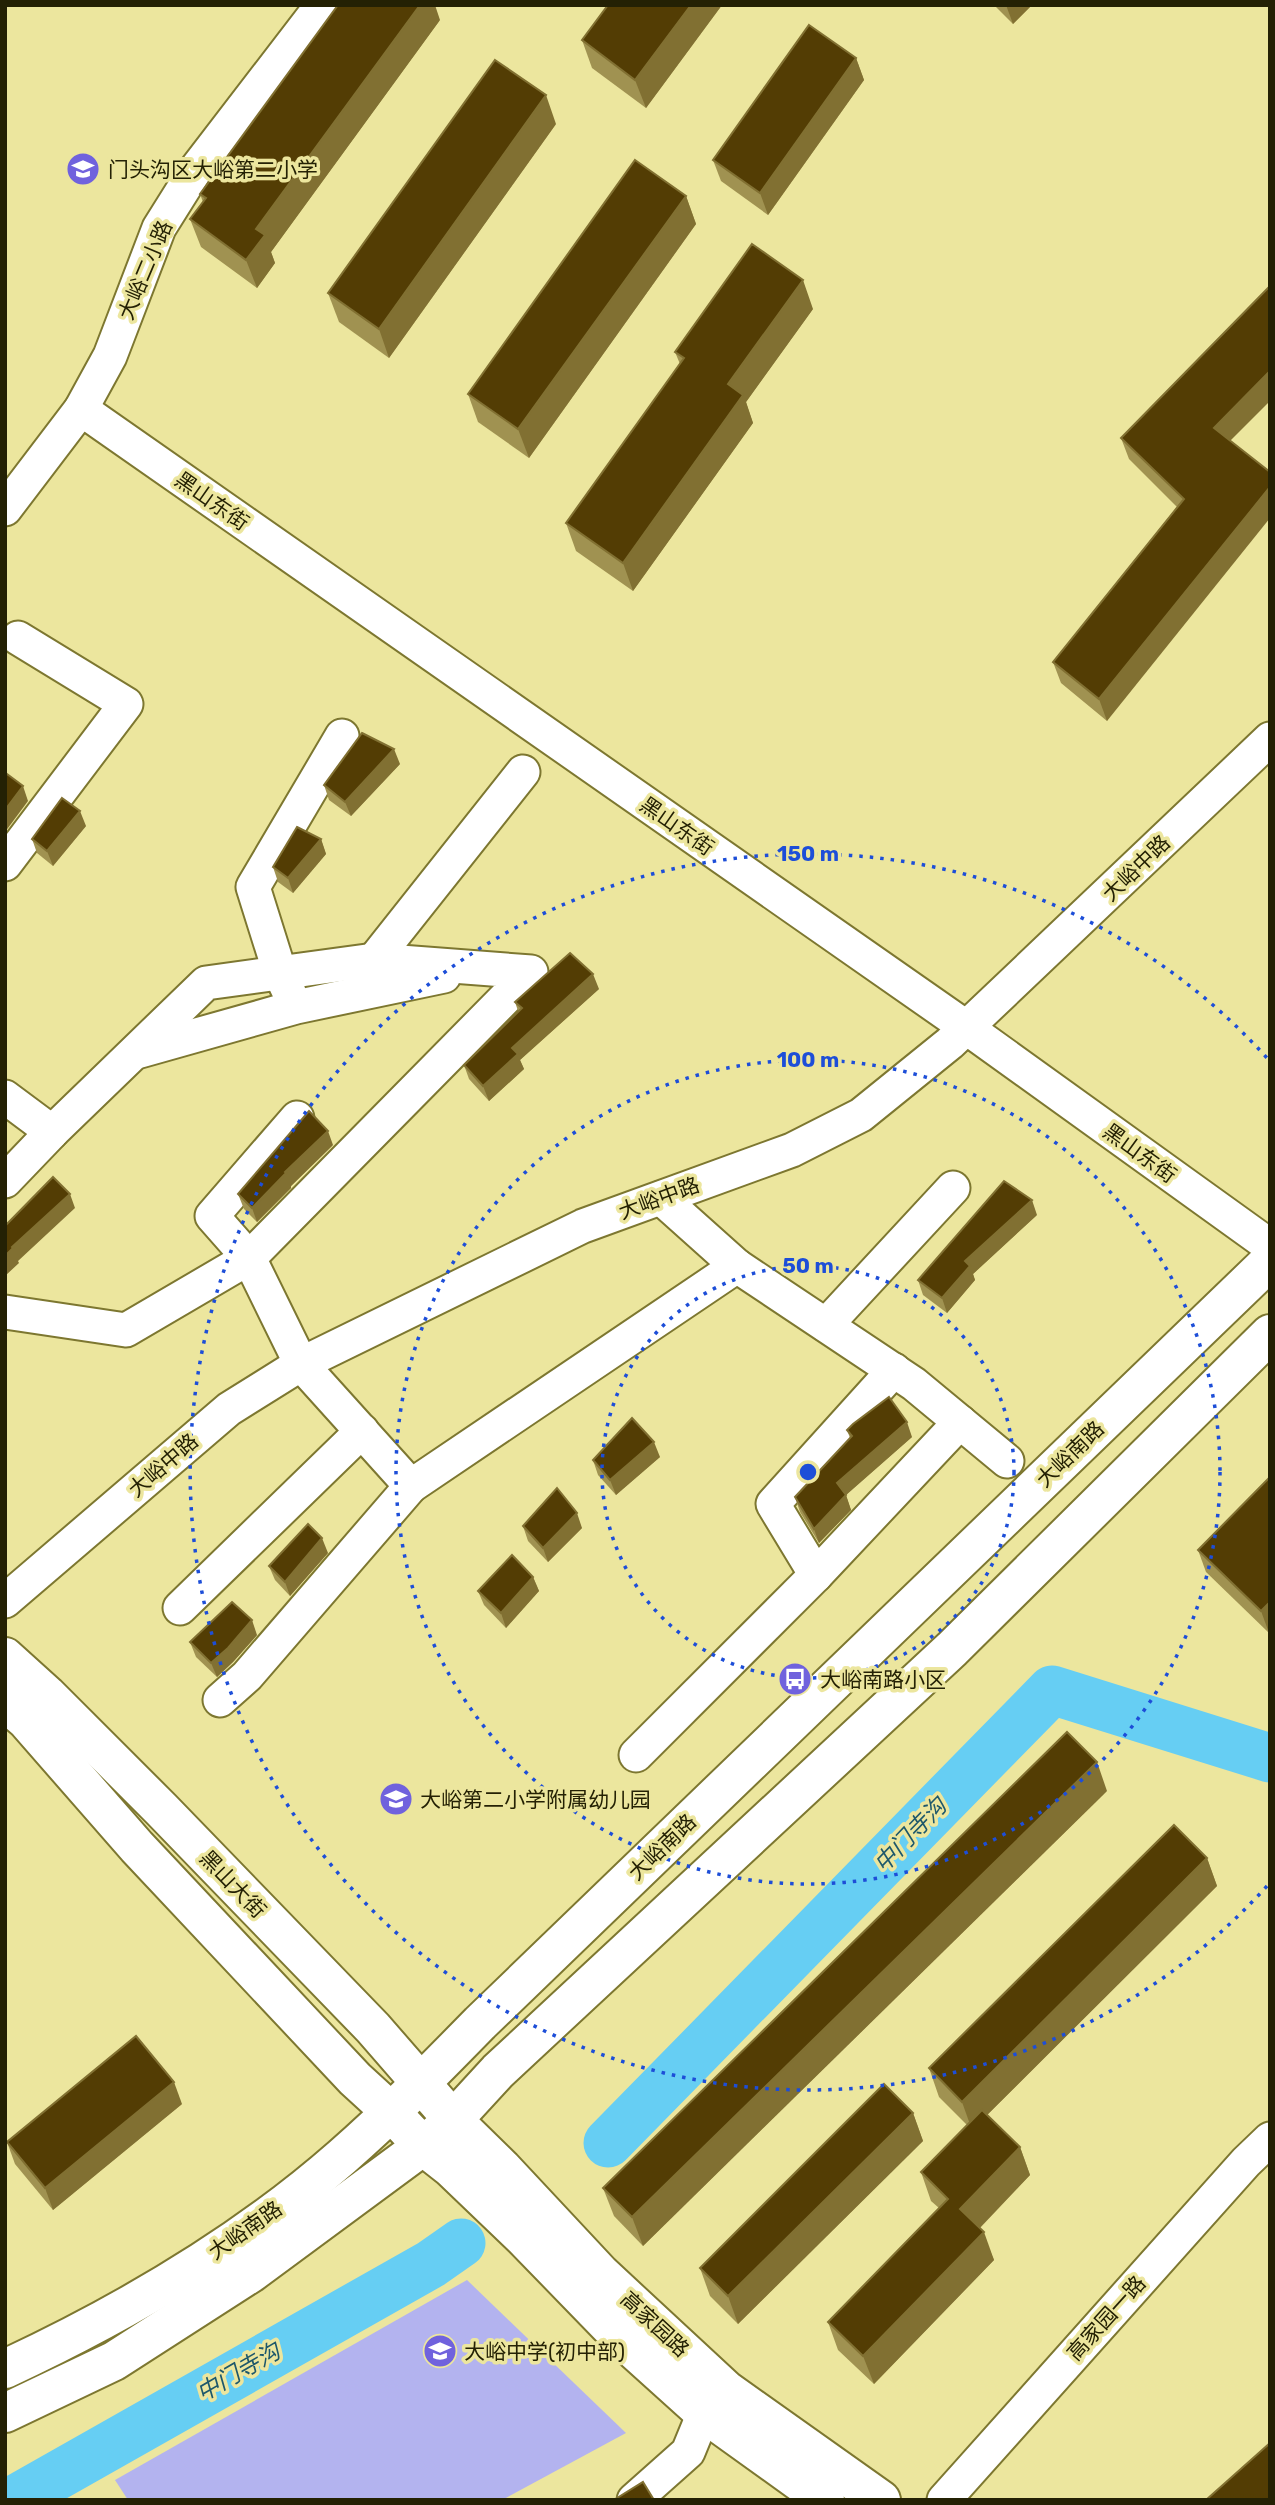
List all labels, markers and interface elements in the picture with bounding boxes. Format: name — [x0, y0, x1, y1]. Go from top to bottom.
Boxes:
school or university icon: 门头沟区大峪第二小学 — [64, 150, 102, 188]
place label: 门头沟区大峪第二小学 — [108, 157, 318, 182]
street label: 大峪二小路 — [113, 217, 177, 323]
street label: 黑山东街 — [170, 467, 254, 535]
street label: 黑山东街 — [635, 792, 719, 860]
street label: 大峪中路 — [1097, 830, 1175, 906]
text: 150 m — [777, 841, 839, 866]
text: 100 m — [777, 1047, 839, 1072]
street label: 黑山东街 — [1099, 1118, 1181, 1188]
street label: 大峪中路 — [615, 1172, 703, 1224]
text: 50 m — [782, 1253, 834, 1278]
street label: 大峪南路 — [1031, 1416, 1109, 1492]
street label: 大峪中路 — [123, 1428, 203, 1502]
centre of rings — [796, 1460, 820, 1484]
bus stop icon: 大峪南路小区 — [776, 1660, 814, 1698]
place label: 大峪南路小区 — [820, 1667, 946, 1692]
school or university icon: 大峪第二小学附属幼儿园 — [377, 1780, 415, 1818]
place label: 大峪第二小学附属幼儿园 — [420, 1787, 651, 1812]
water label: 中门寺沟 — [868, 1790, 954, 1878]
street label: 大峪南路 — [623, 1809, 701, 1885]
street label: 黑山大街 — [195, 1845, 271, 1923]
street label: 大峪南路 — [203, 2196, 287, 2264]
street label: 高家园一路 — [1062, 2271, 1150, 2365]
street label: 高家园路 — [616, 2286, 694, 2362]
school or university icon: 大峪中学(初中部) — [421, 2332, 459, 2370]
water label: 中门寺沟 — [191, 2335, 287, 2407]
place label: 大峪中学(初中部) — [464, 2339, 625, 2364]

